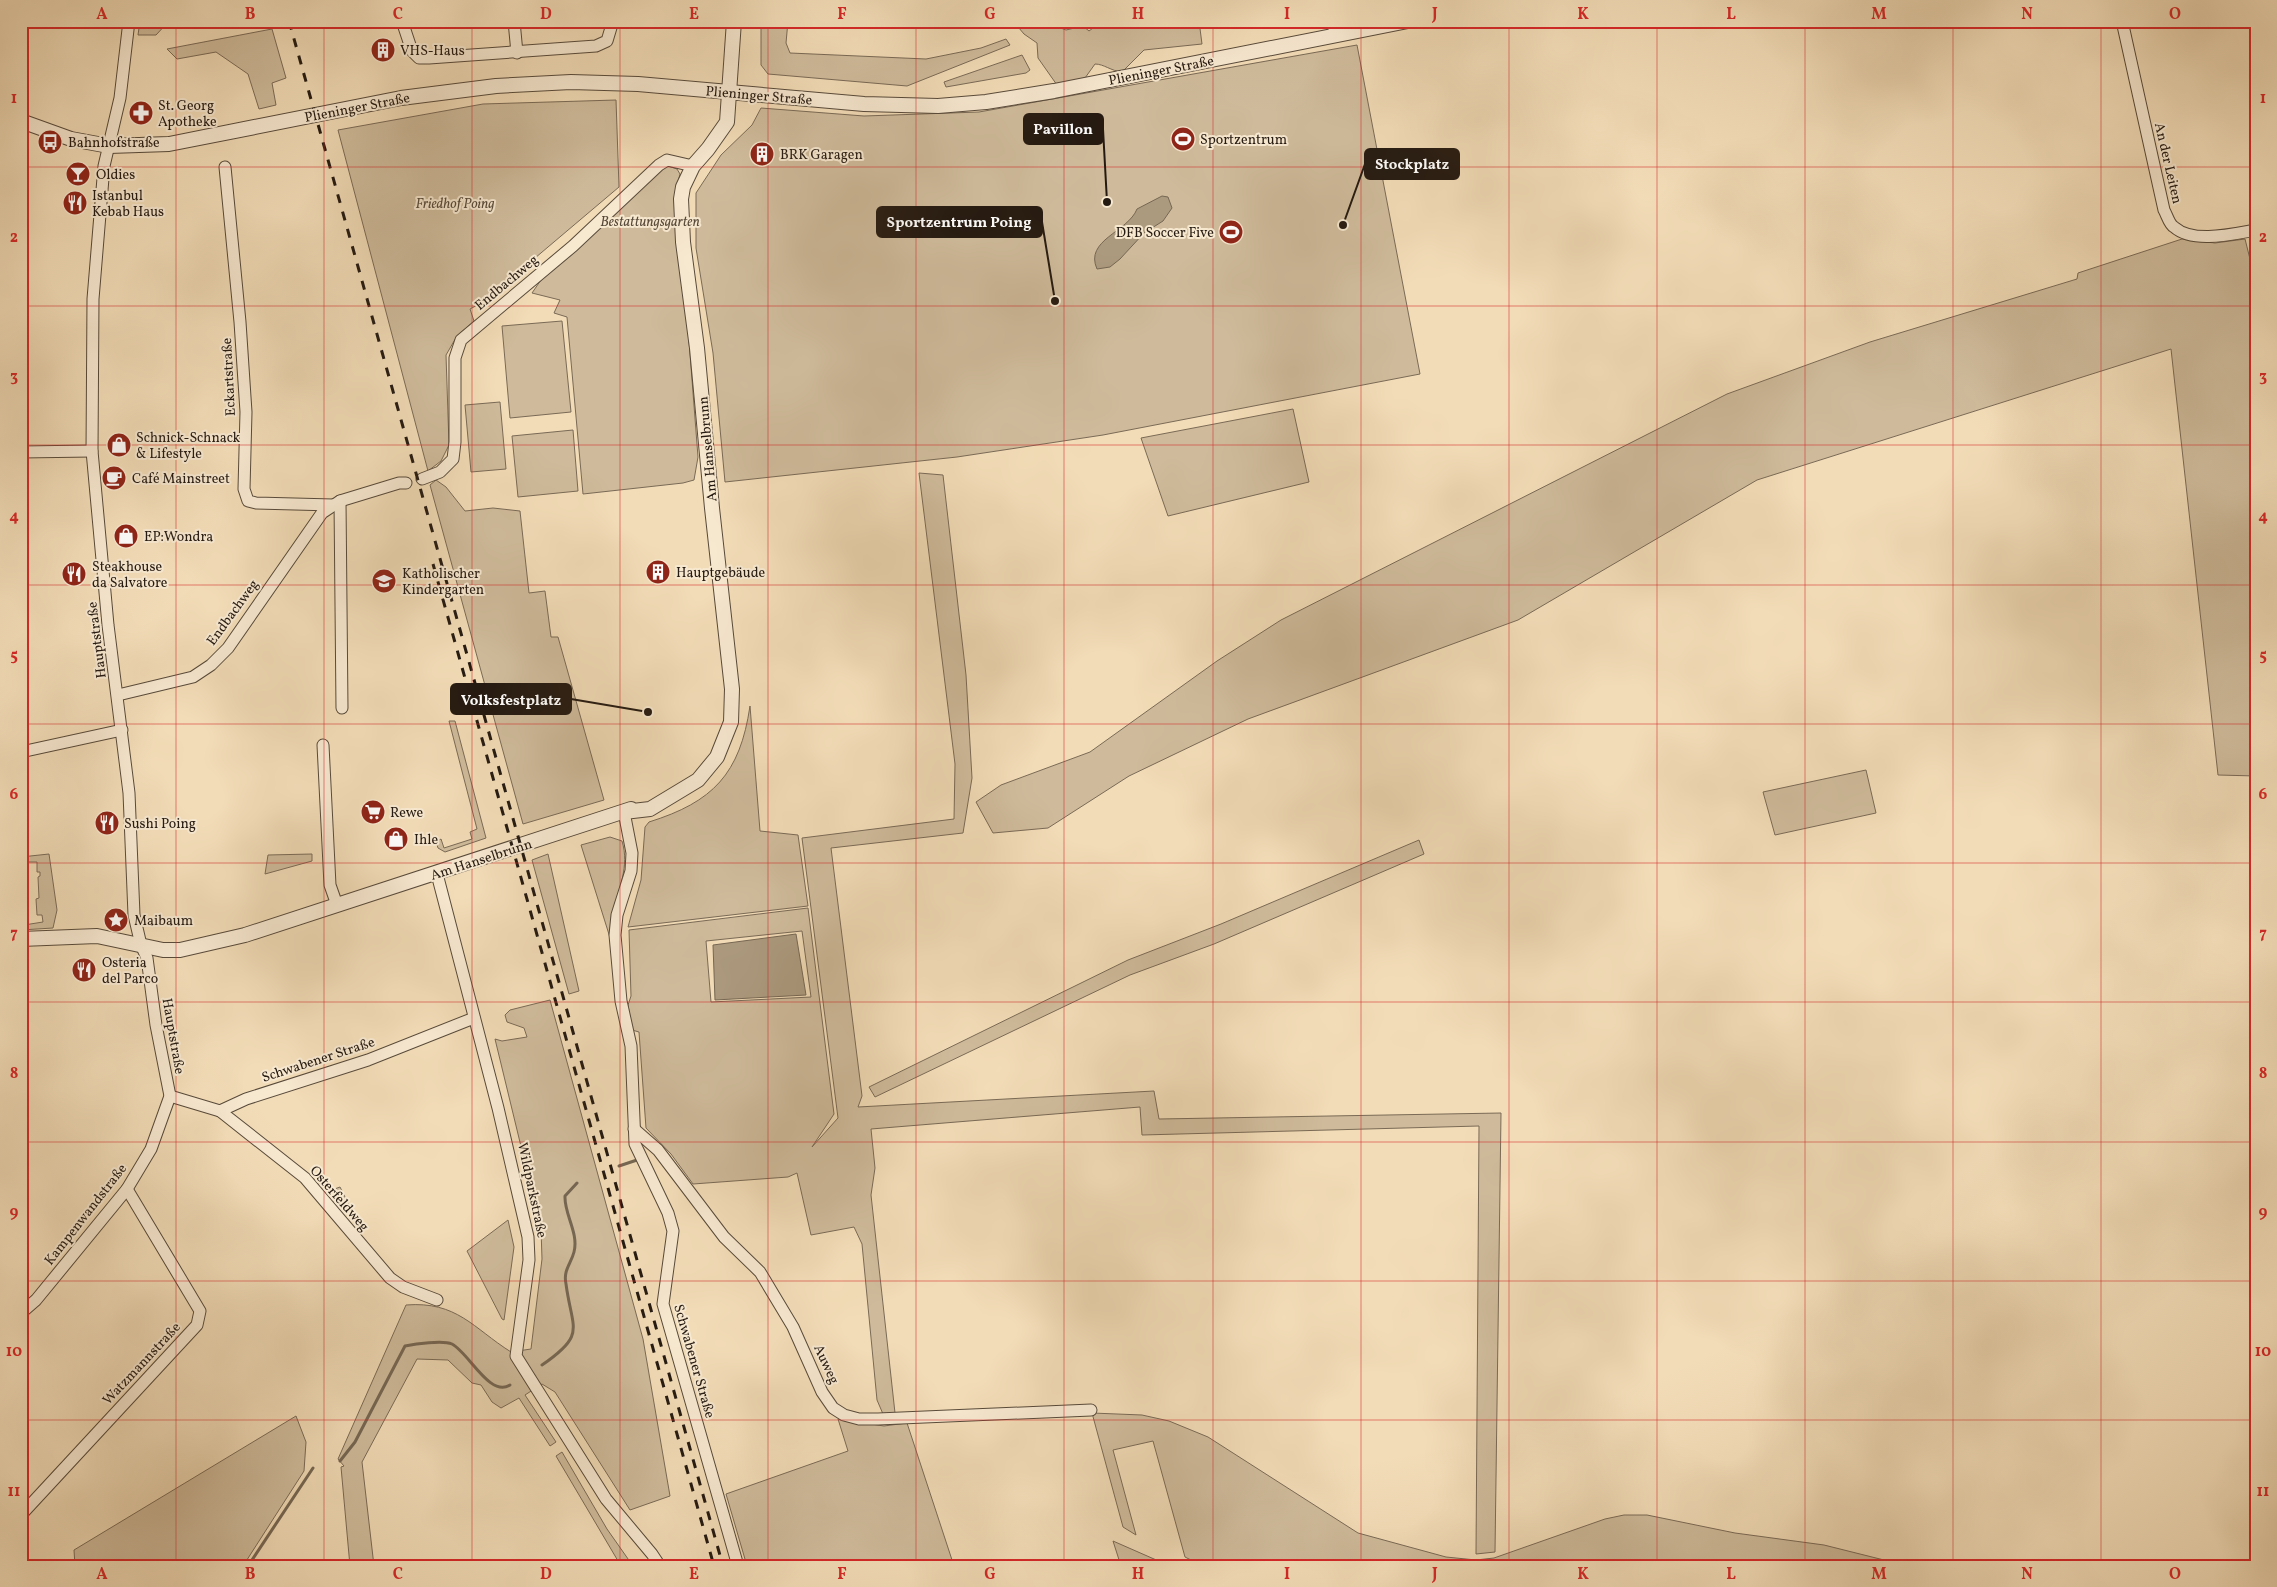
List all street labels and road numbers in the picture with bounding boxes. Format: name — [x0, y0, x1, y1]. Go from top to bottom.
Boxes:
street label: Plieninger Straße — [1107, 52, 1216, 91]
street label: Plieninger Straße — [705, 82, 813, 111]
street label: Plieninger Straße — [303, 89, 412, 128]
street label: An der Leiten — [2149, 121, 2186, 206]
street label: Endbachweg — [471, 251, 543, 315]
street label: Eckartstraße — [218, 337, 241, 417]
street label: Am Hanselbrunn — [694, 395, 723, 502]
street label: Endbachweg — [203, 576, 264, 650]
street label: Hauptstraße — [83, 600, 112, 679]
street label: Am Hanselbrunn — [428, 835, 535, 886]
street label: Hauptstraße — [156, 997, 189, 1076]
street label: Schwabener Straße — [260, 1033, 378, 1088]
street label: Wildparkstraße — [512, 1141, 551, 1240]
street label: Kampenwandstraße — [40, 1160, 132, 1270]
street label: Osterfeldweg — [305, 1162, 373, 1236]
street label: Schwabener Straße — [668, 1302, 719, 1421]
street label: Watzmannstraße — [99, 1318, 186, 1409]
street label: Auweg — [808, 1342, 843, 1387]

